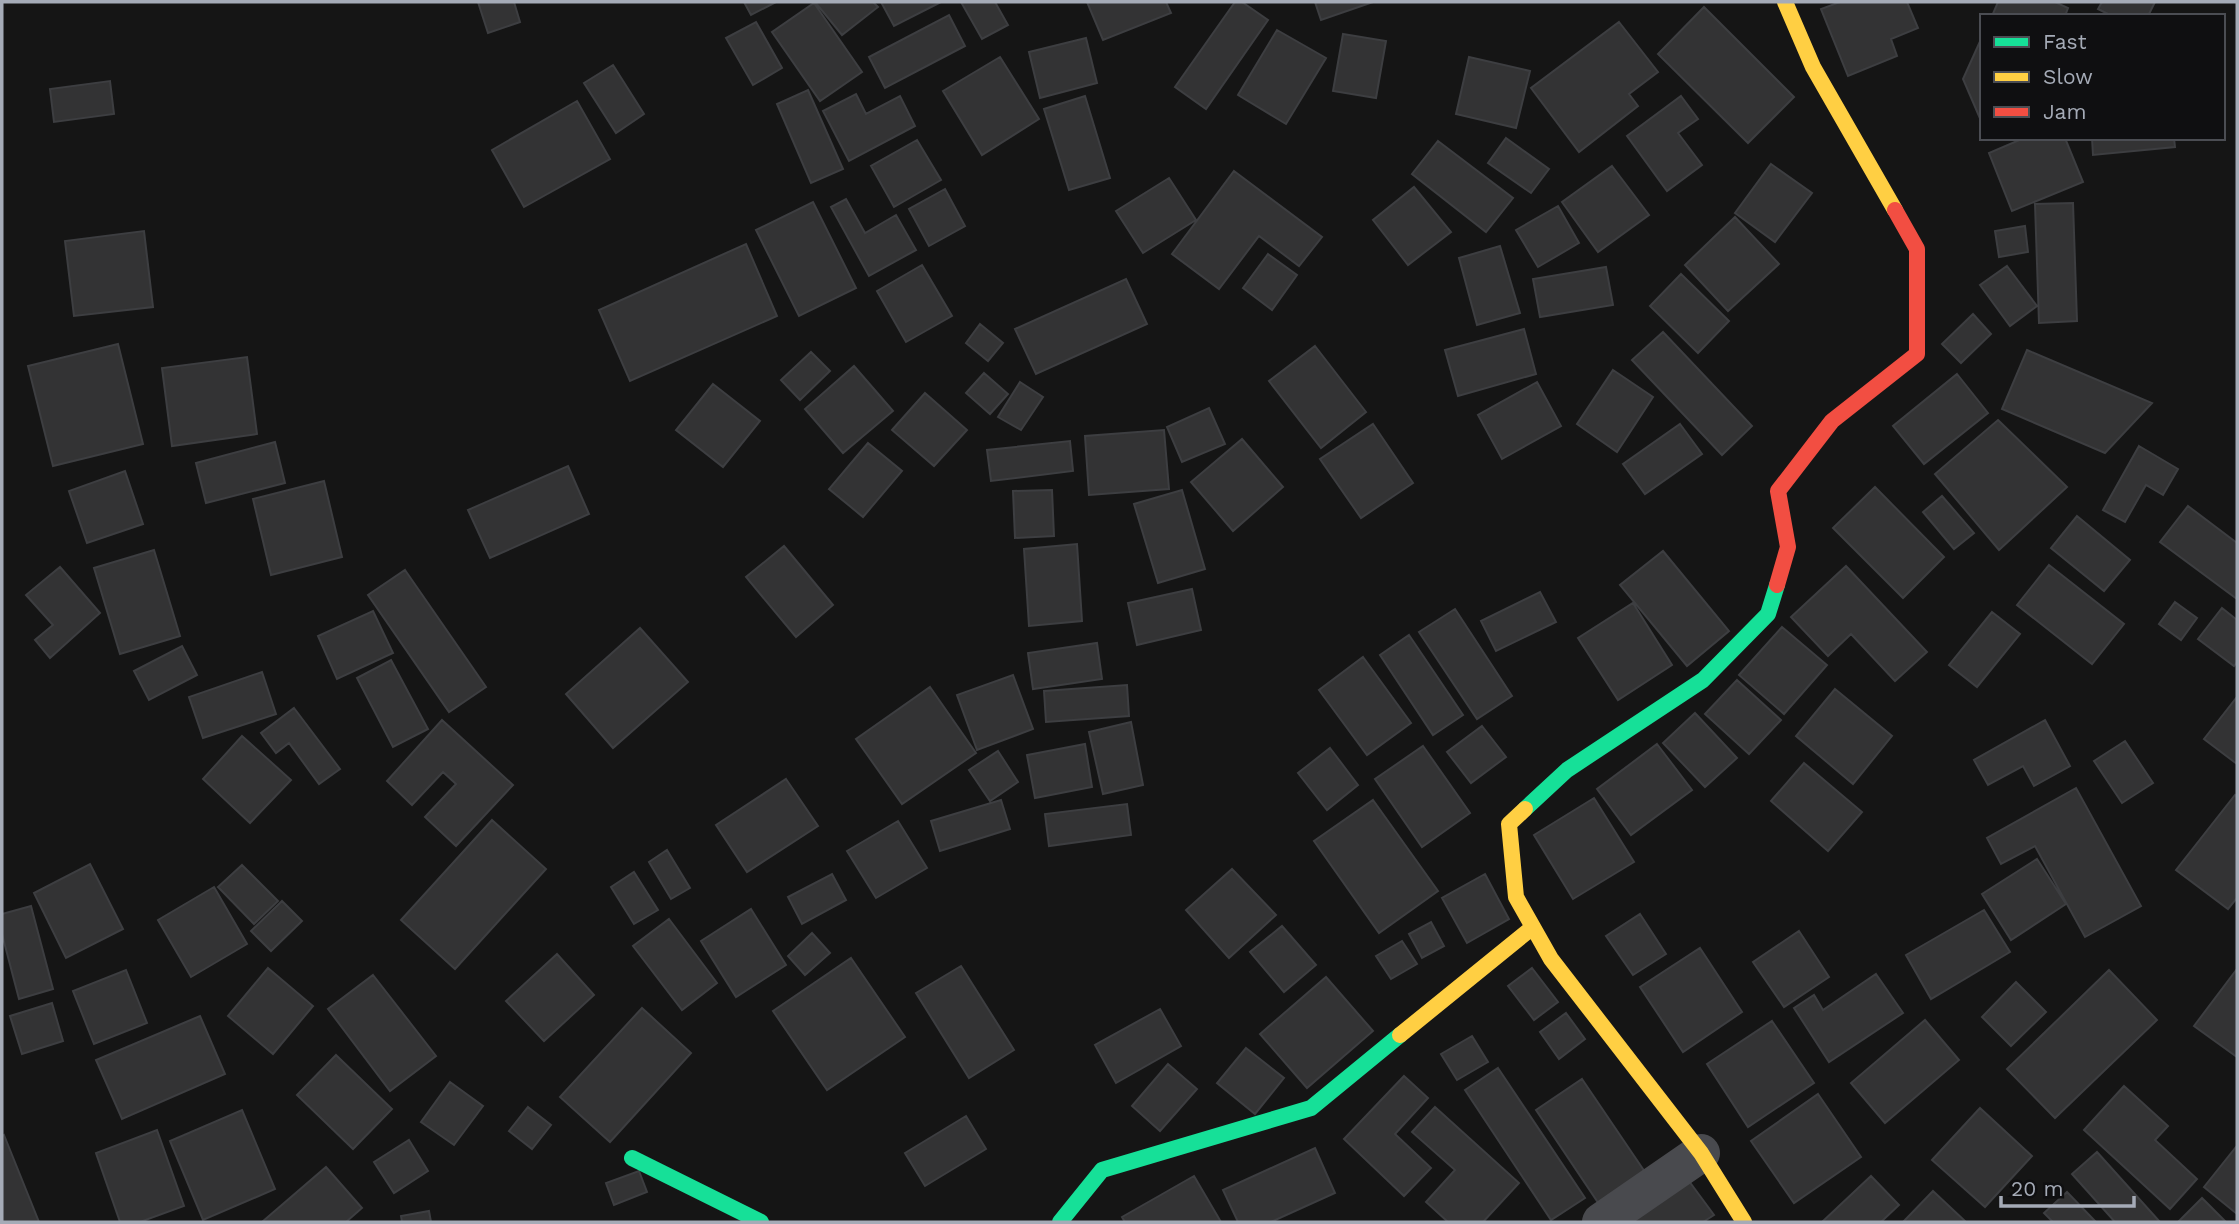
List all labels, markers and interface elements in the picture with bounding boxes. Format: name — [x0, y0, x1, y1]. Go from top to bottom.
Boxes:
legend — [1980, 14, 2225, 140]
text: Fast — [2043, 29, 2087, 54]
text: Slow — [2043, 64, 2093, 89]
text: Jam — [2043, 99, 2086, 124]
scale bar — [2001, 1164, 2134, 1208]
text: 20 m — [2011, 1176, 2063, 1201]

